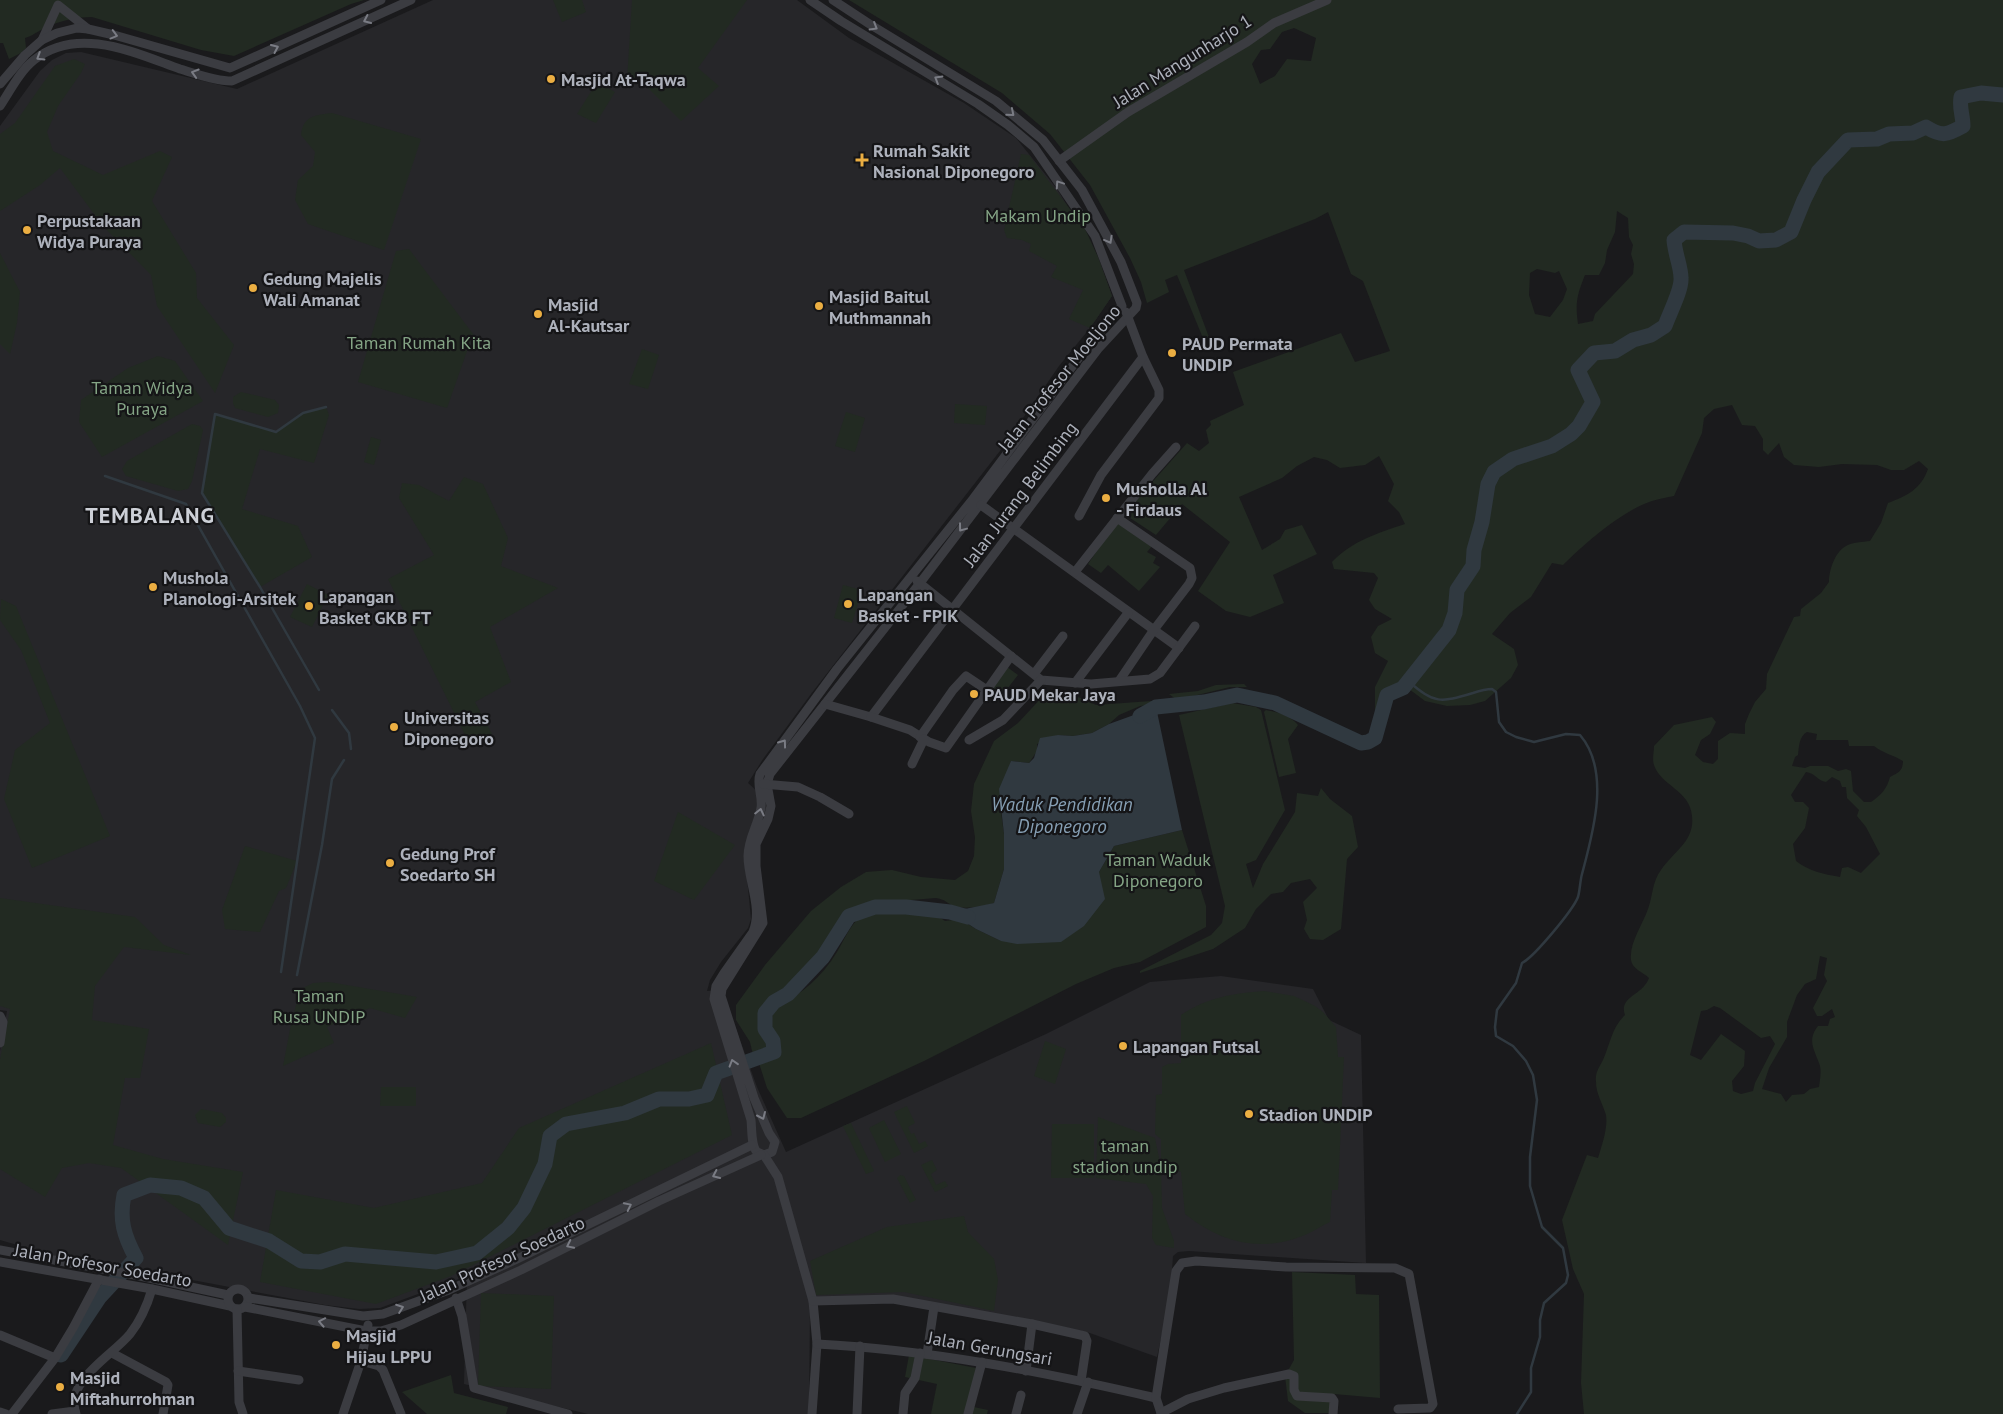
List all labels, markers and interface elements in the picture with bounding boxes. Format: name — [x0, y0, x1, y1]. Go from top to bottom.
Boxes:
street label: Jalan Mangunharjo 1 — [1108, 9, 1256, 113]
one-way arrow — [363, 14, 372, 25]
one-way arrow — [868, 20, 877, 30]
one-way arrow — [110, 30, 118, 40]
one-way arrow — [269, 45, 278, 55]
one-way arrow — [37, 50, 46, 60]
place label: Masjid At-Taqwa — [561, 68, 686, 91]
one-way arrow — [191, 69, 200, 79]
marker: Masjid At-Taqwa — [545, 73, 557, 85]
one-way arrow — [934, 76, 943, 86]
one-way arrow — [1006, 107, 1015, 116]
place label: Rumah Sakit Nasional Diponegoro — [873, 139, 1035, 183]
marker: Rumah Sakit Nasional Diponegoro — [855, 153, 869, 167]
one-way arrow — [1056, 181, 1065, 190]
park label: Makam Undip — [985, 204, 1091, 227]
place label: Perpustakaan Widya Puraya — [37, 209, 141, 253]
marker: Perpustakaan Widya Puraya — [21, 224, 33, 236]
one-way arrow — [1103, 235, 1113, 244]
place label: Gedung Majelis Wali Amanat — [263, 267, 382, 311]
marker: Gedung Majelis Wali Amanat — [247, 282, 259, 294]
place label: Masjid Baitul Muthmannah — [829, 285, 931, 329]
place label: Masjid Al-Kautsar — [548, 293, 630, 337]
marker: Masjid Baitul Muthmannah — [813, 300, 825, 312]
street label: Jalan Profesor Moeljono — [992, 300, 1126, 457]
marker: Masjid Al-Kautsar — [532, 308, 544, 320]
park label: Taman Rumah Kita — [347, 331, 491, 354]
place label: PAUD Permata UNDIP — [1182, 332, 1293, 376]
marker: PAUD Permata UNDIP — [1166, 347, 1178, 359]
park label: Taman Widya Puraya — [91, 376, 193, 420]
street label: Jalan Jurang Belimbing — [957, 417, 1082, 572]
place label: Musholla Al - Firdaus — [1116, 477, 1207, 521]
marker: Musholla Al - Firdaus — [1100, 492, 1112, 504]
district label: TEMBALANG — [85, 501, 215, 529]
one-way arrow — [959, 522, 968, 532]
place label: Mushola Planologi-Arsitek — [163, 566, 297, 610]
marker: Mushola Planologi-Arsitek — [147, 581, 159, 593]
place label: Lapangan Basket - FPIK — [858, 583, 958, 627]
place label: Lapangan Basket GKB FT — [319, 585, 432, 629]
marker: Lapangan Basket - FPIK — [842, 598, 854, 610]
marker: Lapangan Basket GKB FT — [303, 600, 315, 612]
place label: PAUD Mekar Jaya — [984, 683, 1116, 706]
marker: PAUD Mekar Jaya — [968, 688, 980, 700]
place label: Universitas Diponegoro — [404, 706, 494, 750]
marker: Universitas Diponegoro — [388, 721, 400, 733]
one-way arrow — [777, 739, 786, 749]
water label: Waduk Pendidikan Diponegoro — [991, 792, 1133, 838]
one-way arrow — [754, 808, 764, 817]
place label: Gedung Prof Soedarto SH — [400, 842, 496, 886]
park label: Taman Waduk Diponegoro — [1105, 848, 1211, 892]
marker: Gedung Prof Soedarto SH — [384, 857, 396, 869]
park label: Taman Rusa UNDIP — [273, 984, 365, 1028]
place label: Lapangan Futsal — [1133, 1035, 1260, 1058]
marker: Lapangan Futsal — [1117, 1040, 1129, 1052]
one-way arrow — [729, 1059, 739, 1068]
place label: Stadion UNDIP — [1259, 1103, 1373, 1126]
marker: Stadion UNDIP — [1243, 1108, 1255, 1120]
one-way arrow — [755, 1111, 766, 1120]
park label: taman stadion undip — [1072, 1134, 1178, 1178]
one-way arrow — [712, 1168, 721, 1179]
one-way arrow — [623, 1202, 632, 1212]
street label: Jalan Profesor Soedarto — [415, 1211, 588, 1308]
street label: Jalan Profesor Soedarto — [11, 1238, 194, 1292]
one-way arrow — [566, 1239, 575, 1249]
one-way arrow — [395, 1304, 404, 1315]
one-way arrow — [318, 1318, 326, 1328]
place label: Masjid Hijau LPPU — [346, 1324, 432, 1368]
street label: Jalan Gerungsari — [925, 1326, 1054, 1370]
marker: Masjid Hijau LPPU — [330, 1339, 342, 1351]
place label: Masjid Miftahurrohman — [70, 1366, 195, 1410]
marker: Masjid Miftahurrohman — [54, 1381, 66, 1393]

